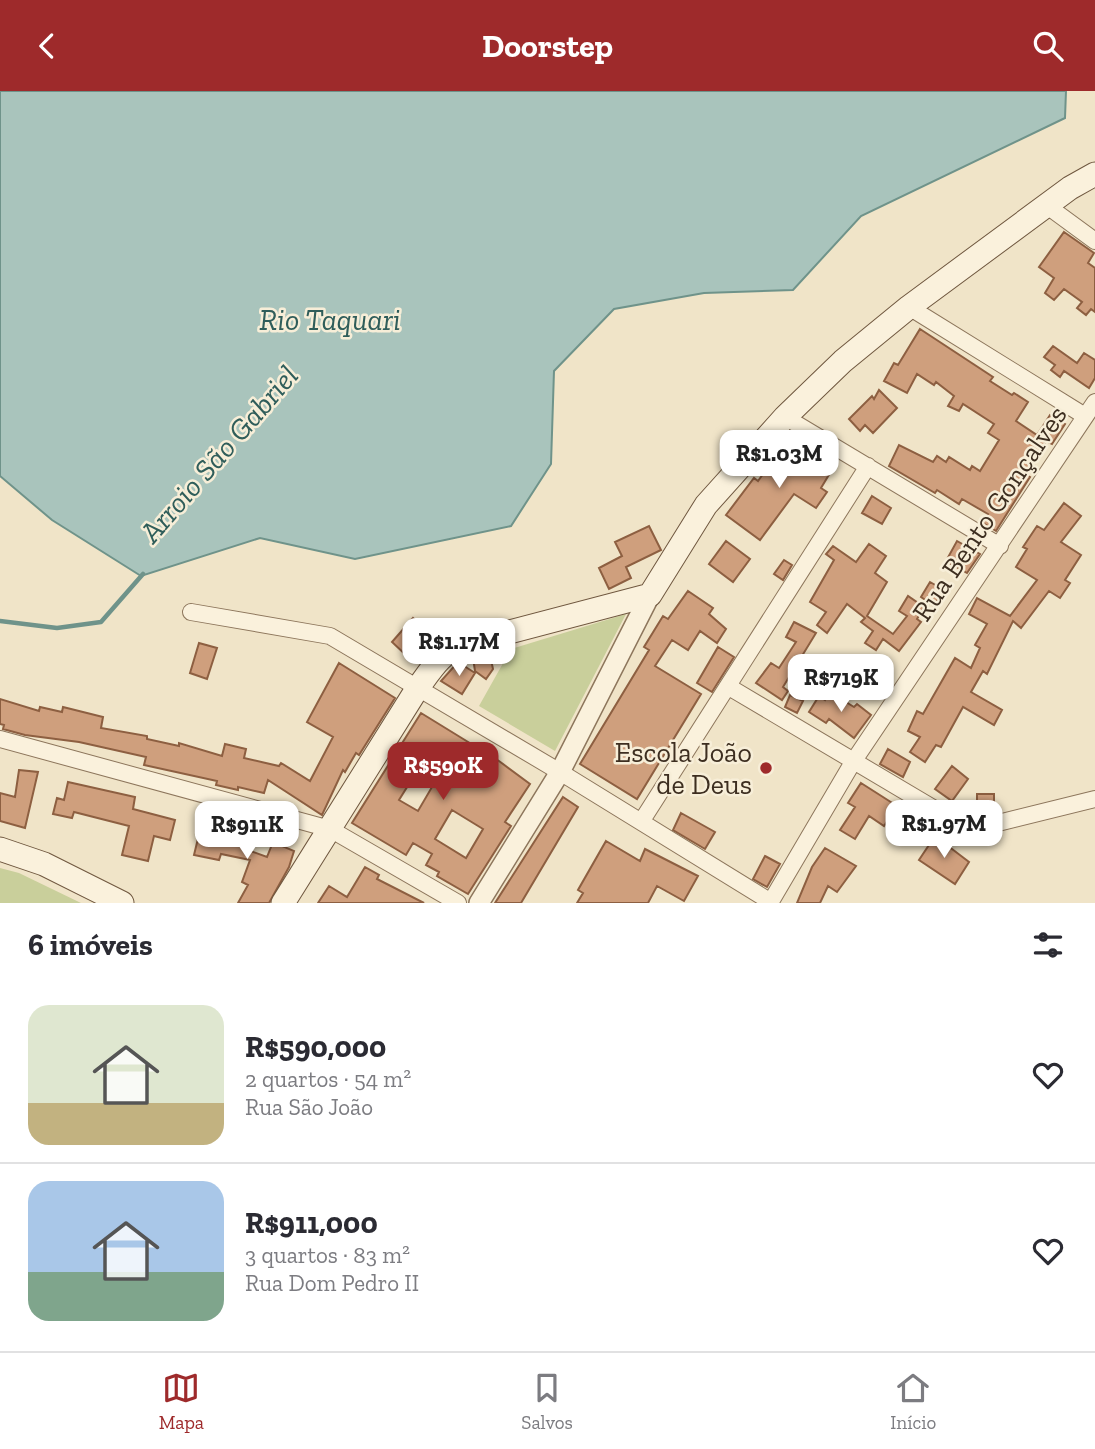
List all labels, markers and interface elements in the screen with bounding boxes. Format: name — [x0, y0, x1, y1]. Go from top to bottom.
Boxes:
icon: back — [28, 27, 66, 65]
text: Doorstep — [482, 27, 613, 65]
icon: search — [1029, 27, 1067, 65]
water label: Rio Taquari — [259, 302, 401, 338]
water label: Arroio São Gabriel — [132, 358, 306, 551]
street label: Rua Bento Gonçalves — [905, 399, 1074, 627]
pin: R$1.03M — [714, 431, 844, 490]
text: R$1.03M — [736, 439, 822, 467]
pin: R$1.17M — [394, 619, 524, 678]
text: R$1.17M — [418, 627, 500, 655]
pin: R$719K — [784, 655, 898, 714]
text: R$719K — [804, 663, 878, 691]
place label: Escola João de Deus — [615, 736, 752, 801]
pin: R$590K — [386, 743, 500, 802]
text: R$590K — [403, 751, 483, 779]
marker: Escola João de Deus — [758, 760, 774, 776]
pin: R$911K — [190, 801, 304, 861]
pin: R$1.97M — [879, 801, 1009, 860]
text: R$1.97M — [902, 809, 986, 837]
text: R$911K — [211, 810, 283, 838]
icon: filters — [1029, 926, 1067, 964]
text: 6 imóveis — [28, 927, 153, 963]
text: R$590,000 — [245, 1029, 386, 1065]
icon: home — [84, 1033, 168, 1117]
icon: heart — [1029, 1056, 1067, 1094]
text: 2 quartos · 54 m² — [245, 1065, 411, 1093]
text: Rua São João — [245, 1093, 373, 1121]
text: R$911,000 — [245, 1205, 378, 1241]
icon: home — [84, 1209, 168, 1293]
icon: heart — [1029, 1232, 1067, 1270]
text: 3 quartos · 83 m² — [245, 1241, 410, 1269]
text: Rua Dom Pedro II — [245, 1269, 419, 1297]
tab: Mapa — [159, 1369, 204, 1434]
tab: Salvos — [521, 1369, 573, 1434]
tab: Início — [890, 1369, 936, 1434]

